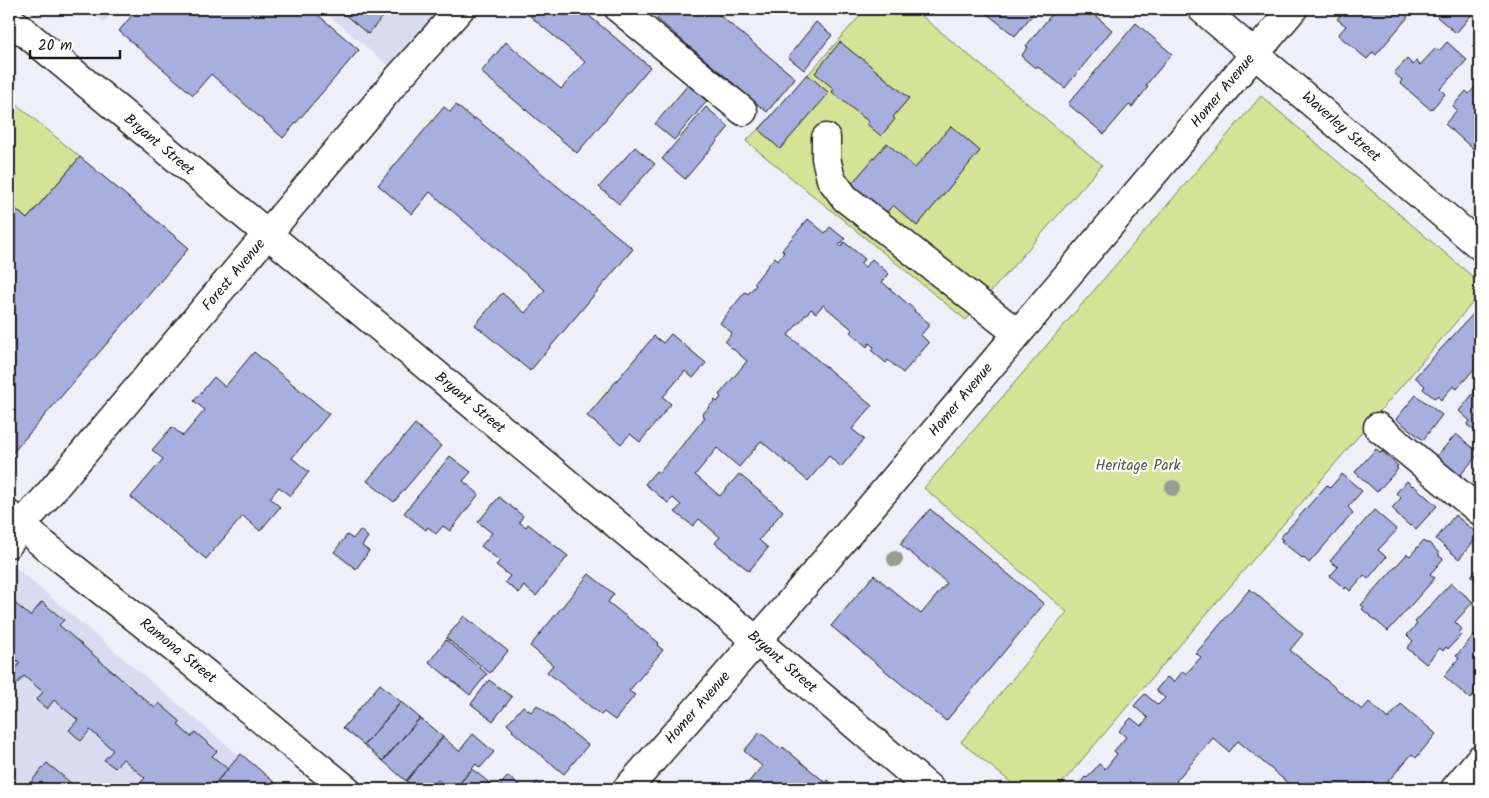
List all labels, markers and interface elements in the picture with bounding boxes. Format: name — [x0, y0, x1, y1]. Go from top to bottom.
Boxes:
scale bar — [30, 28, 120, 60]
text: 20 m — [38, 34, 72, 58]
street label: Homer Avenue — [1185, 48, 1261, 133]
street label: Waverley Street — [1296, 86, 1386, 168]
street label: Bryant Street — [118, 108, 200, 182]
street label: Forest Avenue — [196, 233, 272, 317]
street label: Homer Avenue — [923, 357, 999, 442]
street label: Bryant Street — [429, 366, 511, 440]
park label: Heritage Park — [1095, 454, 1182, 478]
street label: Ramona Street — [134, 612, 222, 690]
street label: Bryant Street — [742, 625, 823, 700]
street label: Homer Avenue — [659, 666, 737, 750]

